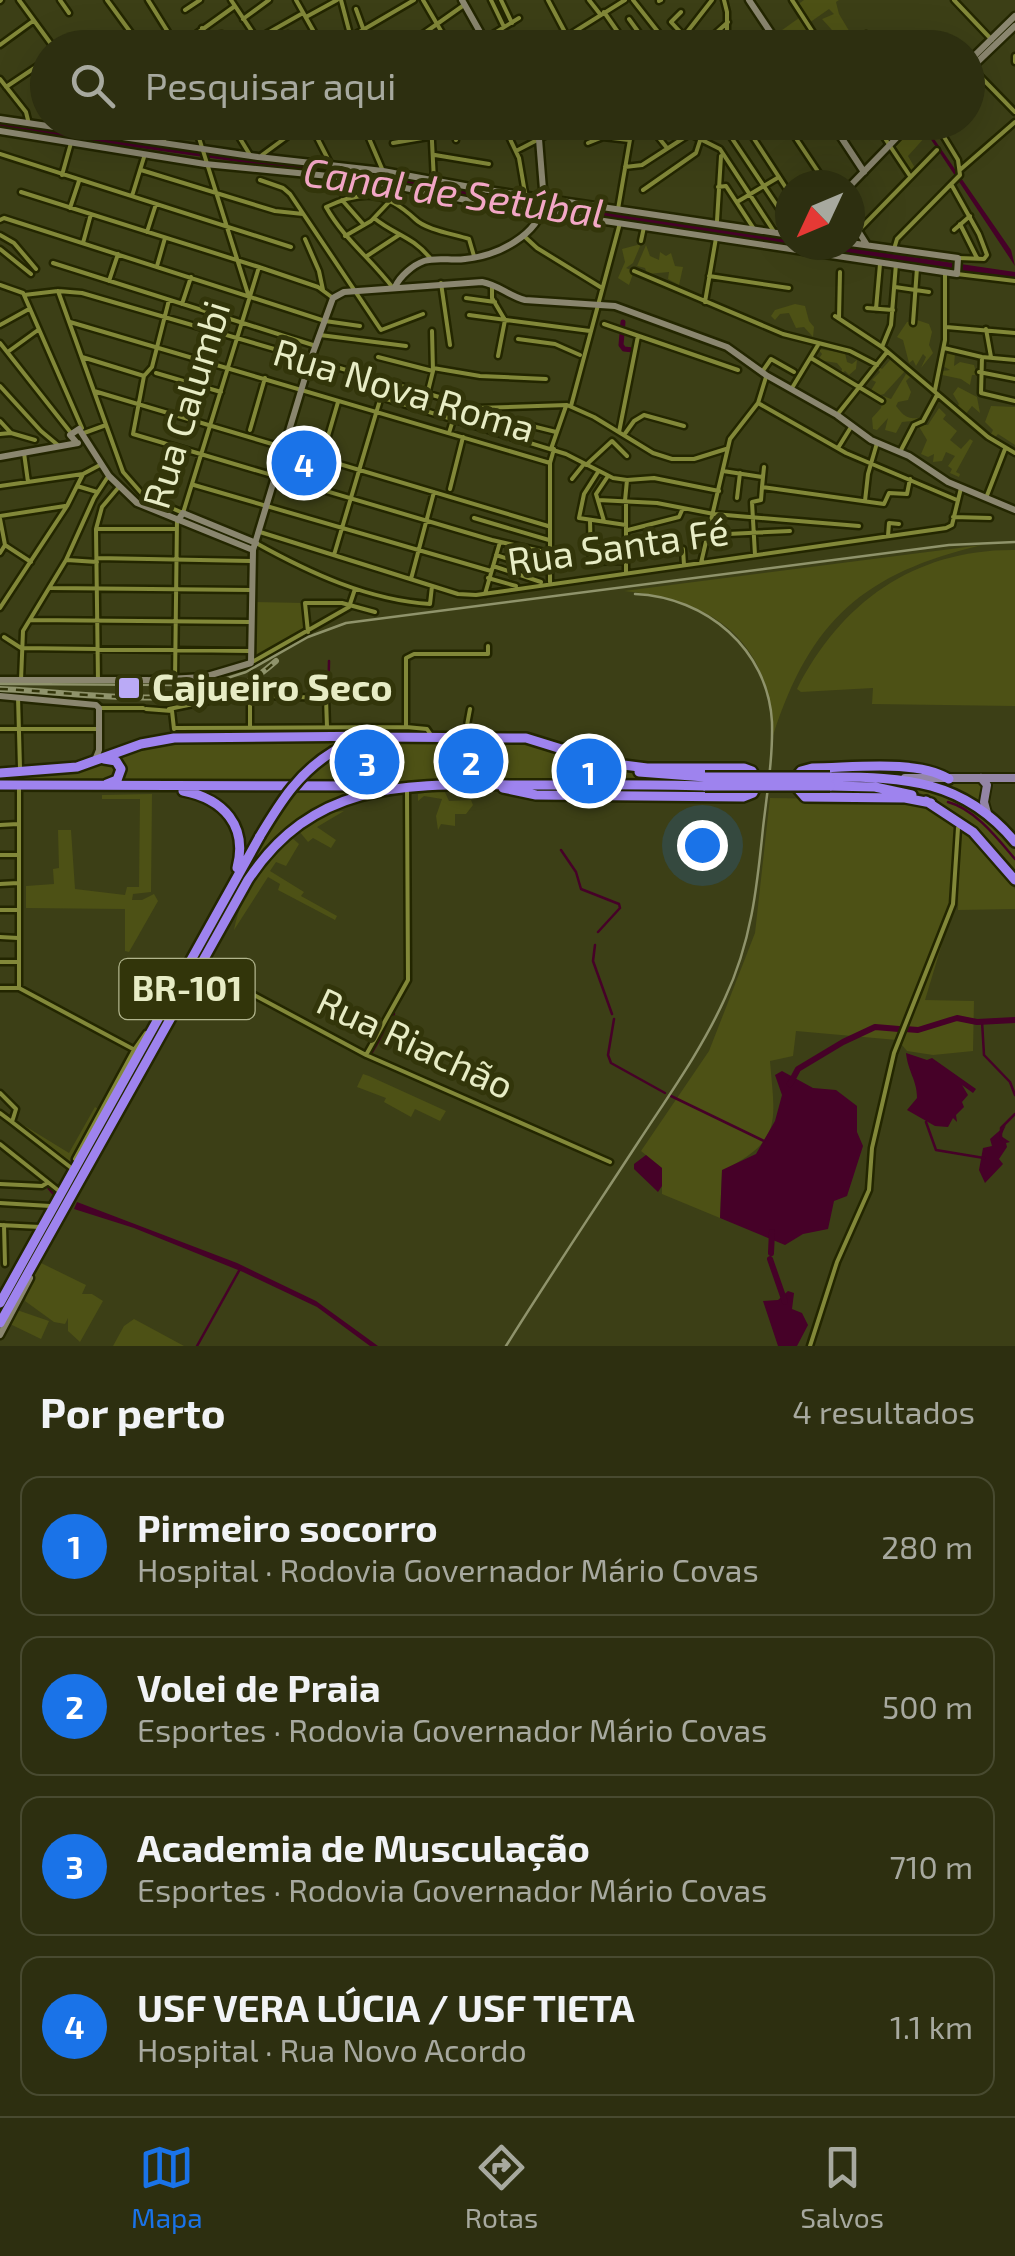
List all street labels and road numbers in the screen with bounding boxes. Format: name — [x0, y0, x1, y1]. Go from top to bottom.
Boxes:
street label: Rua Calumbi — [132, 295, 238, 514]
street label: Rua Nova Roma — [268, 327, 541, 451]
street label: Rua Santa Fé — [504, 507, 731, 583]
road number: BR-101 — [120, 959, 254, 1019]
street label: Rua Riachão — [310, 977, 521, 1108]

